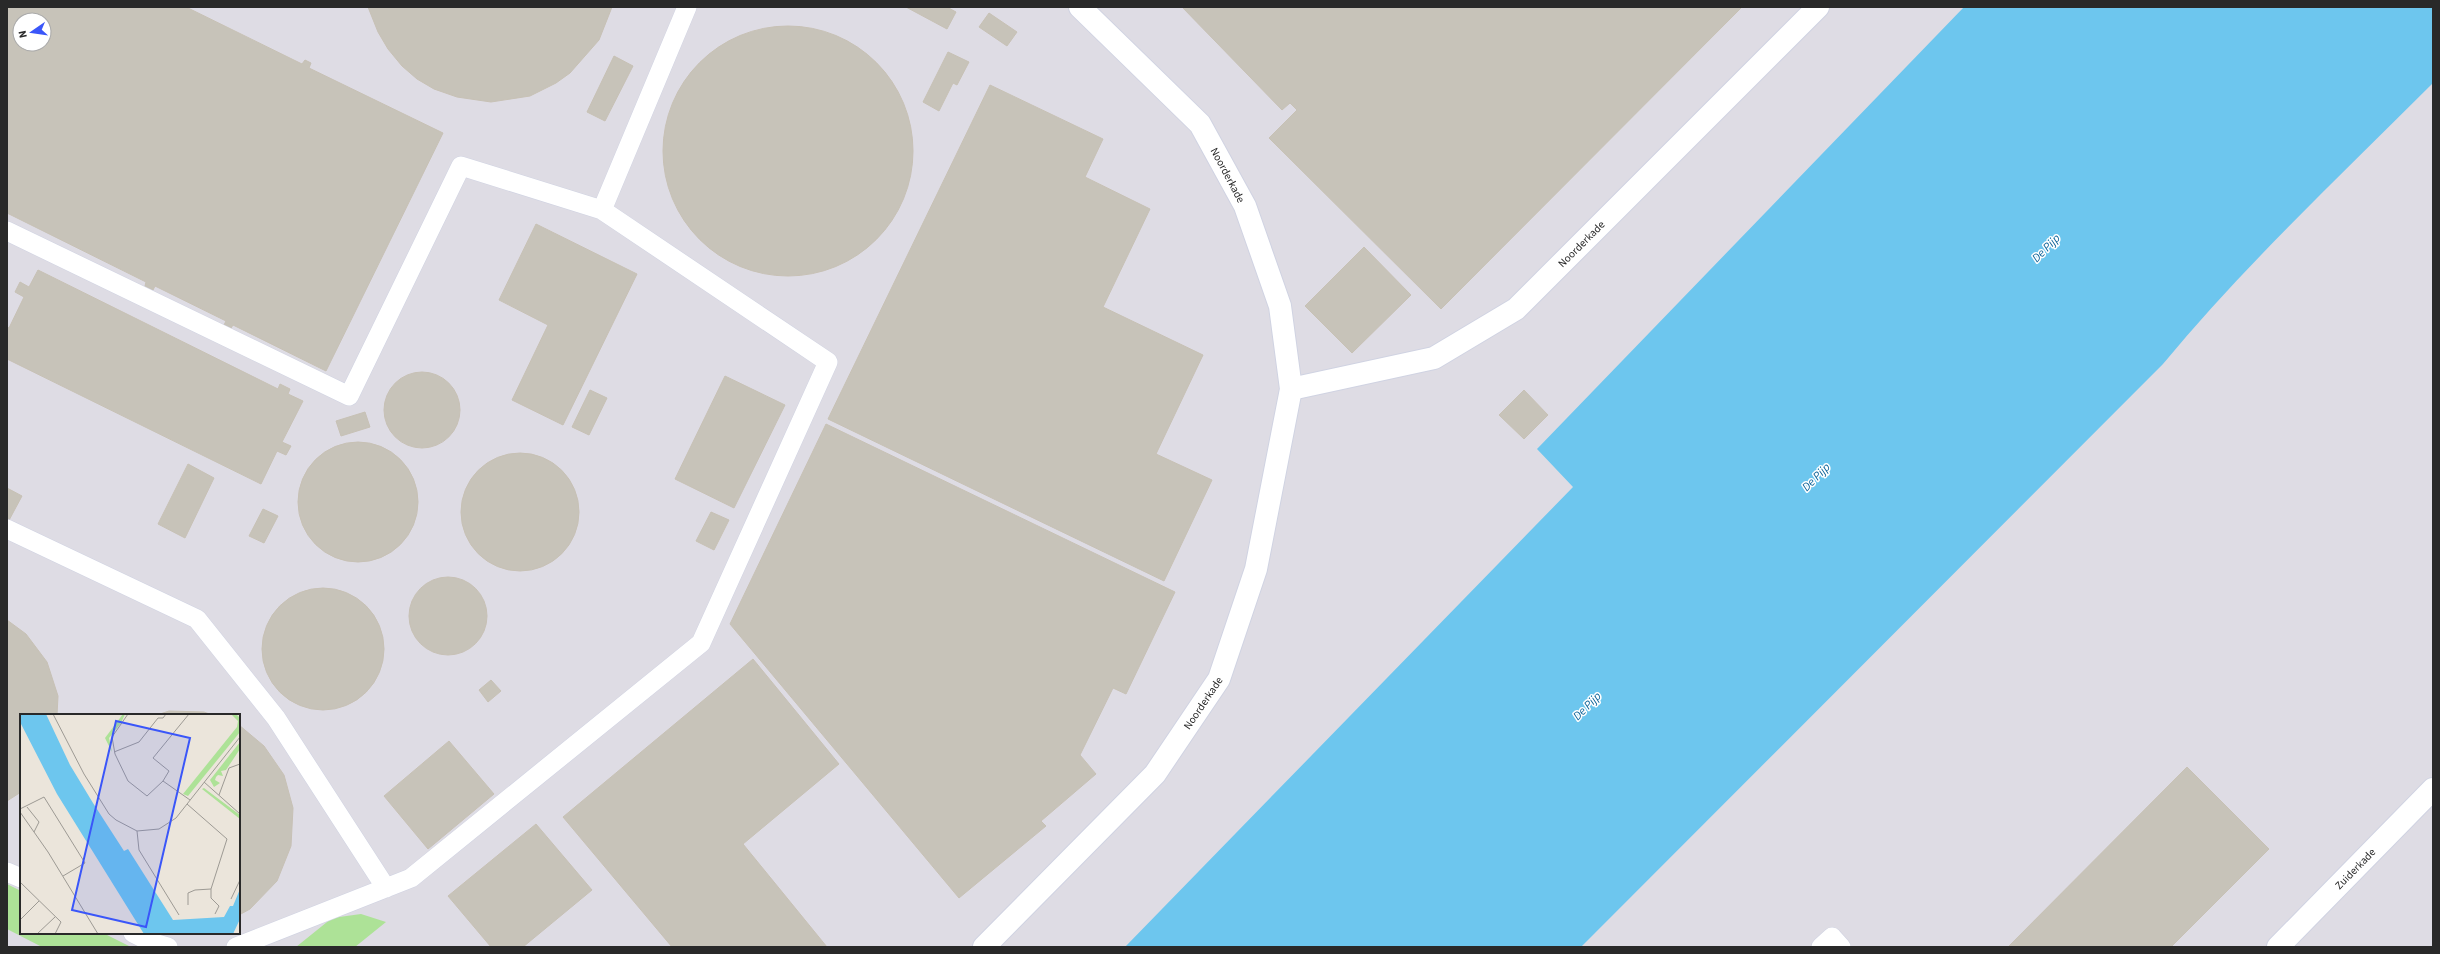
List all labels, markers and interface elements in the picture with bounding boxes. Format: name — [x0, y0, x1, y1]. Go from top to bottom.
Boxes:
north arrow — [12, 12, 52, 52]
text: N — [15, 29, 31, 39]
street label: Noorderkade — [1207, 145, 1249, 206]
street label: Noorderkade — [1555, 217, 1609, 271]
water label: De Pijp — [2028, 230, 2064, 266]
water label: De Pijp — [1798, 459, 1834, 495]
street label: Noorderkade — [1180, 673, 1227, 733]
water label: De Pijp — [1569, 688, 1605, 724]
inset map — [20, 714, 240, 934]
street label: Zuiderkade — [2332, 845, 2379, 893]

